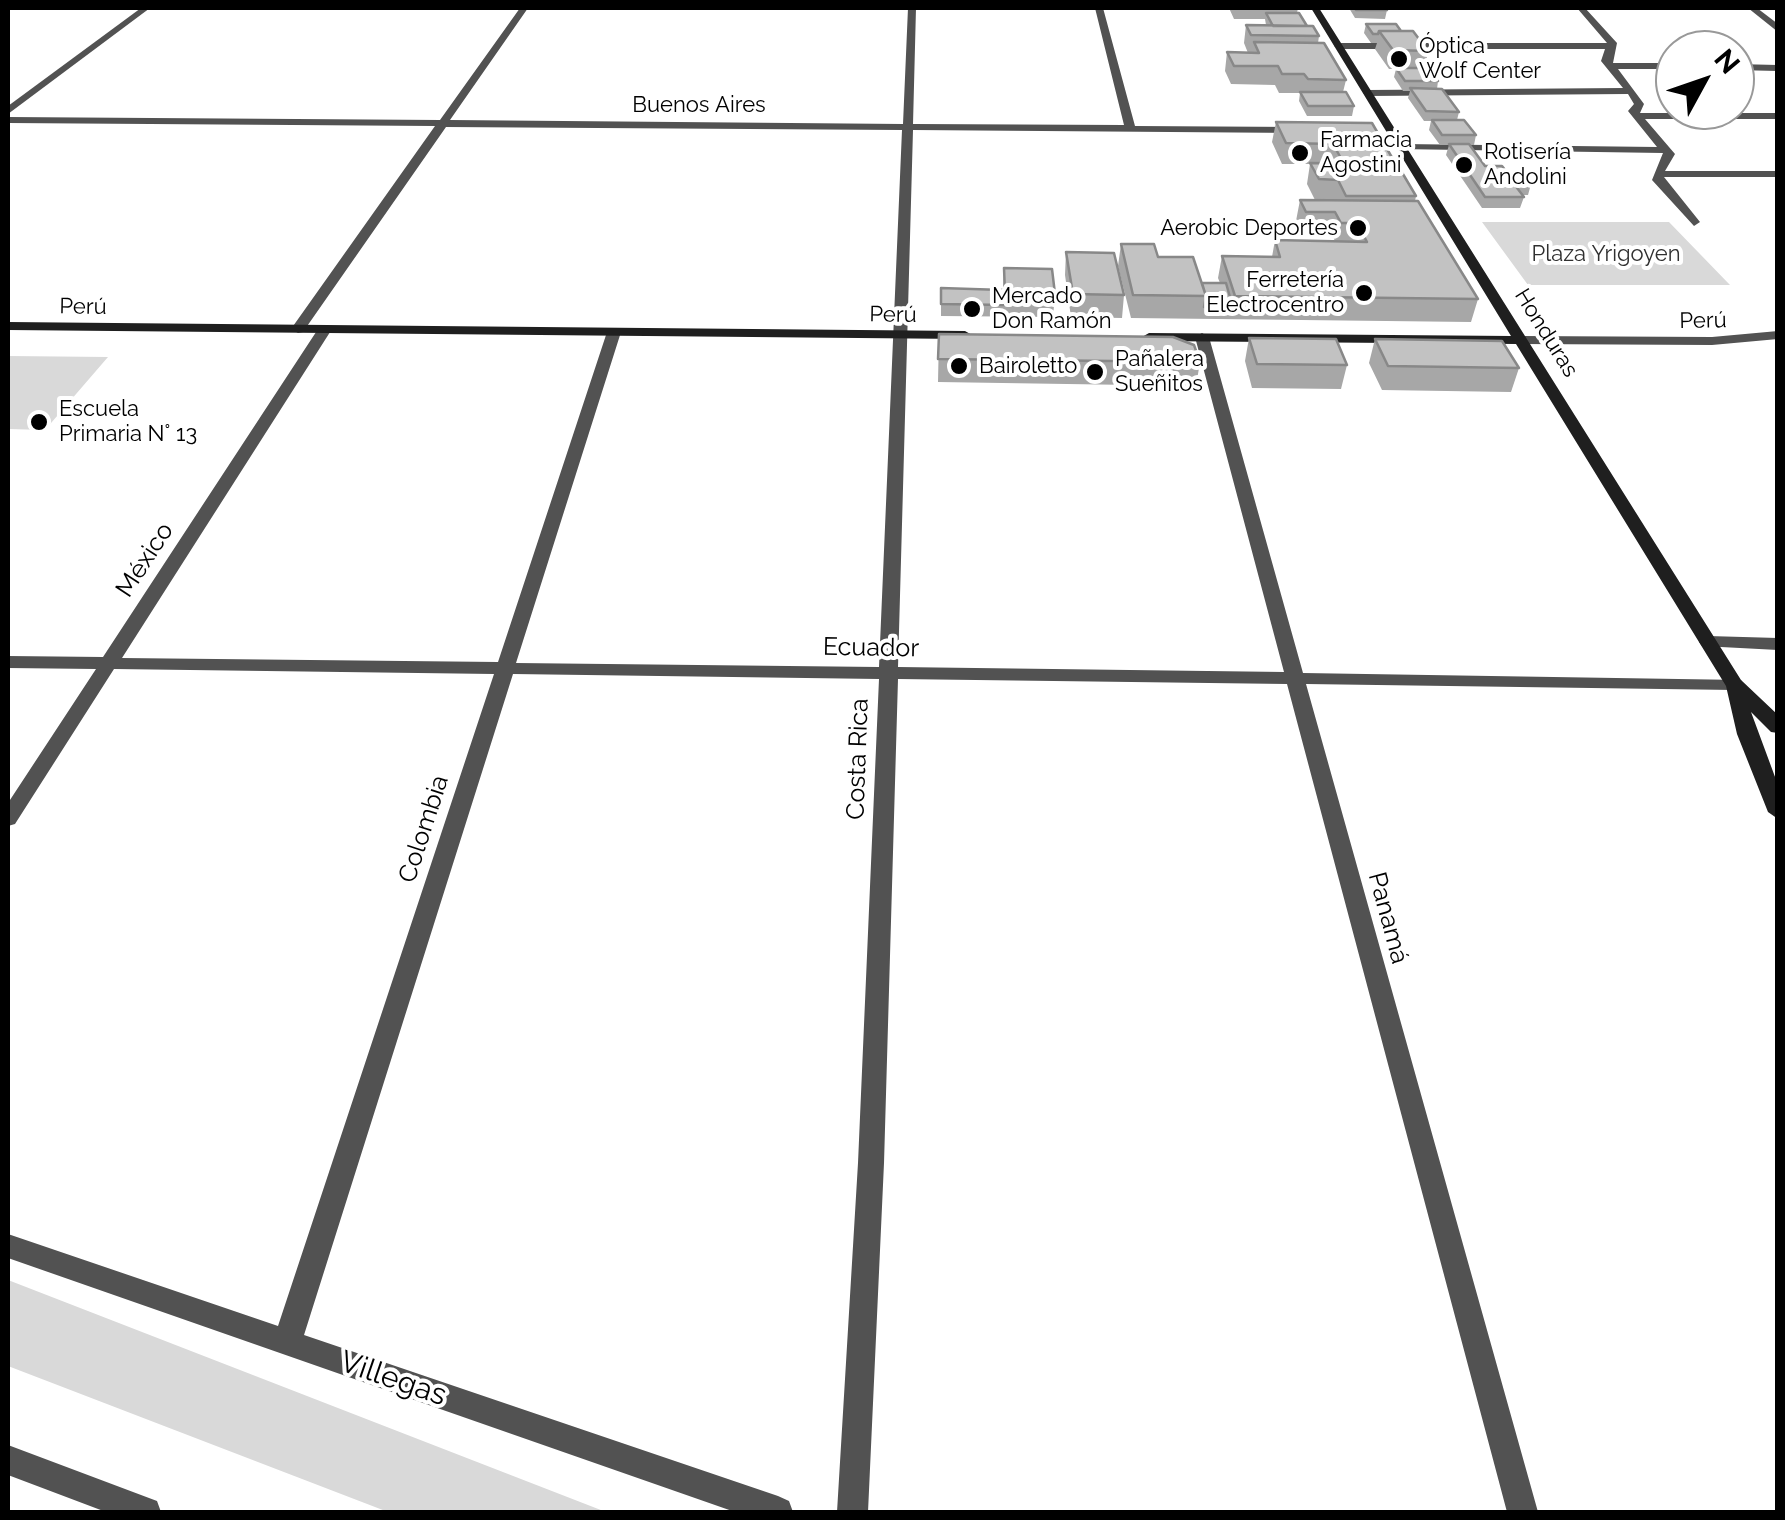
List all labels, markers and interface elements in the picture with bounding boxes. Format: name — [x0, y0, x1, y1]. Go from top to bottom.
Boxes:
north arrow — [1655, 30, 1755, 130]
place label: Óptica Wolf Center — [1419, 33, 1541, 84]
text: N — [1707, 43, 1746, 80]
marker: Óptica Wolf Center — [1388, 48, 1410, 70]
street label: Buenos Aires — [632, 92, 766, 118]
place label: Farmacia Agostini — [1320, 127, 1412, 178]
place label: Rotisería Andolini — [1484, 139, 1571, 190]
marker: Farmacia Agostini — [1289, 142, 1311, 164]
marker: Rotisería Andolini — [1453, 154, 1475, 176]
place label: Aerobic Deportes — [1160, 215, 1338, 241]
marker: Aerobic Deportes — [1347, 217, 1369, 239]
park label: Plaza Yrigoyen — [1532, 241, 1680, 267]
place label: Ferretería Electrocentro — [1206, 267, 1344, 318]
marker: Ferretería Electrocentro — [1353, 282, 1375, 304]
place label: Mercado Don Ramón — [992, 283, 1112, 334]
street label: Honduras — [1509, 284, 1583, 382]
street label: Perú — [59, 293, 107, 321]
marker: Mercado Don Ramón — [961, 298, 983, 320]
street label: Perú — [869, 301, 917, 329]
street label: Perú — [1679, 307, 1727, 335]
place label: Pañalera Sueñitos — [1115, 346, 1204, 398]
place label: Bairoletto — [979, 353, 1077, 379]
marker: Bairoletto — [948, 355, 970, 377]
marker: Pañalera Sueñitos — [1084, 361, 1106, 383]
place label: Escuela Primaria N° 13 — [59, 396, 197, 448]
marker: Escuela Primaria N° 13 — [28, 411, 50, 433]
street label: México — [110, 517, 180, 603]
street label: Ecuador — [823, 632, 919, 664]
street label: Costa Rica — [841, 698, 875, 820]
street label: Colombia — [393, 771, 455, 887]
street label: Panamá — [1361, 869, 1415, 967]
street label: Villegas — [335, 1344, 451, 1414]

